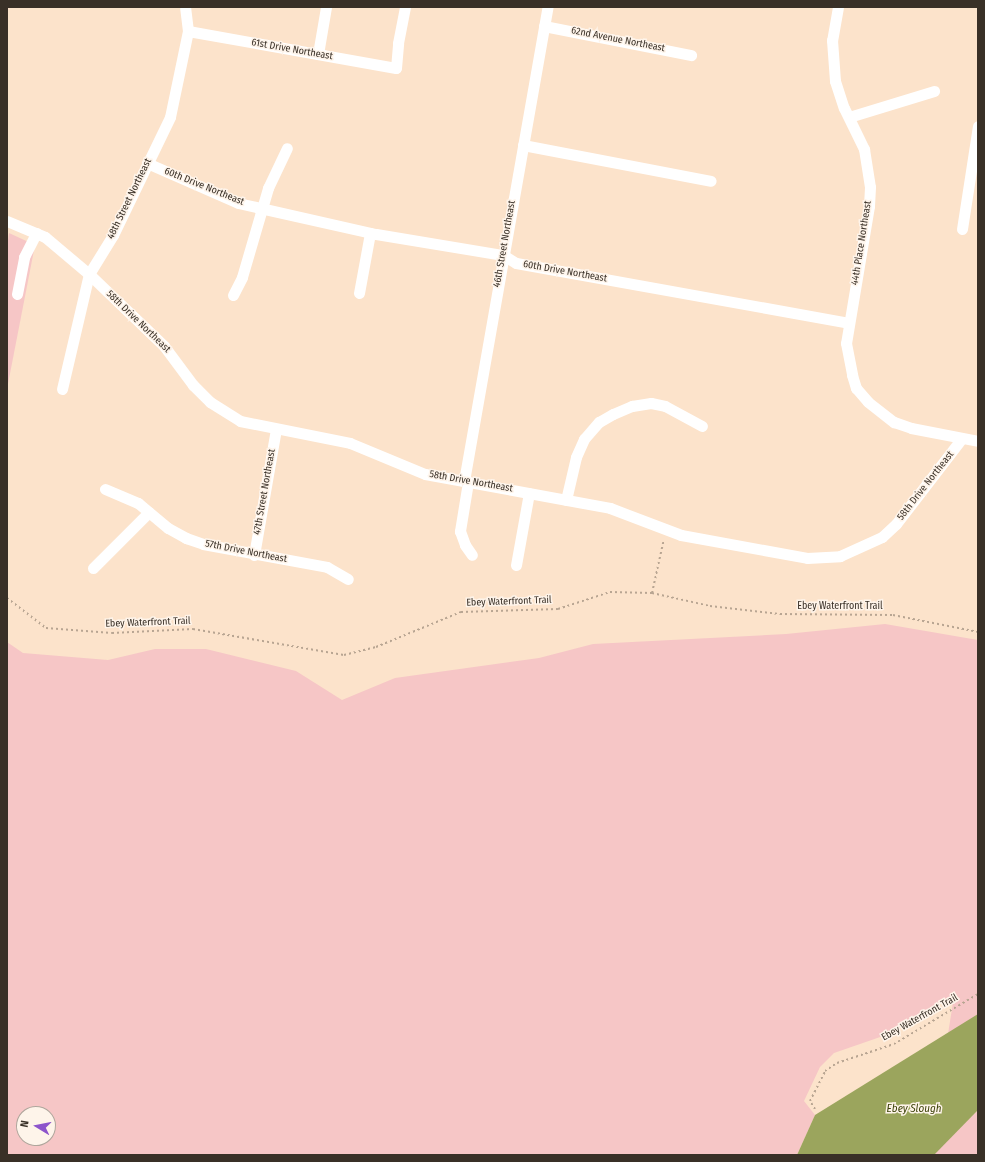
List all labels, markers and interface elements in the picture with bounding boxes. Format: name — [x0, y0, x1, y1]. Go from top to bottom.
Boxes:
street label: 62nd Avenue Northeast — [570, 25, 666, 55]
street label: 61st Drive Northeast — [250, 37, 334, 63]
street label: 48th Street Northeast — [105, 157, 155, 241]
street label: 60th Drive Northeast — [162, 165, 246, 209]
street label: 46th Street Northeast — [491, 200, 519, 288]
street label: 44th Place Northeast — [849, 200, 875, 286]
street label: 60th Drive Northeast — [522, 259, 608, 285]
street label: 58th Drive Northeast — [103, 288, 173, 356]
street label: 47th Street Northeast — [252, 448, 278, 536]
street label: 58th Drive Northeast — [895, 449, 957, 523]
street label: 58th Drive Northeast — [428, 469, 514, 495]
street label: 57th Drive Northeast — [204, 538, 288, 566]
street label: Ebey Waterfront Trail — [466, 595, 552, 609]
street label: Ebey Waterfront Trail — [797, 601, 883, 613]
street label: Ebey Waterfront Trail — [105, 616, 191, 630]
street label: Ebey Waterfront Trail — [880, 992, 960, 1044]
water label: Ebey Slough — [887, 1102, 941, 1116]
north arrow — [16, 1106, 56, 1146]
text: N — [18, 1120, 32, 1128]

